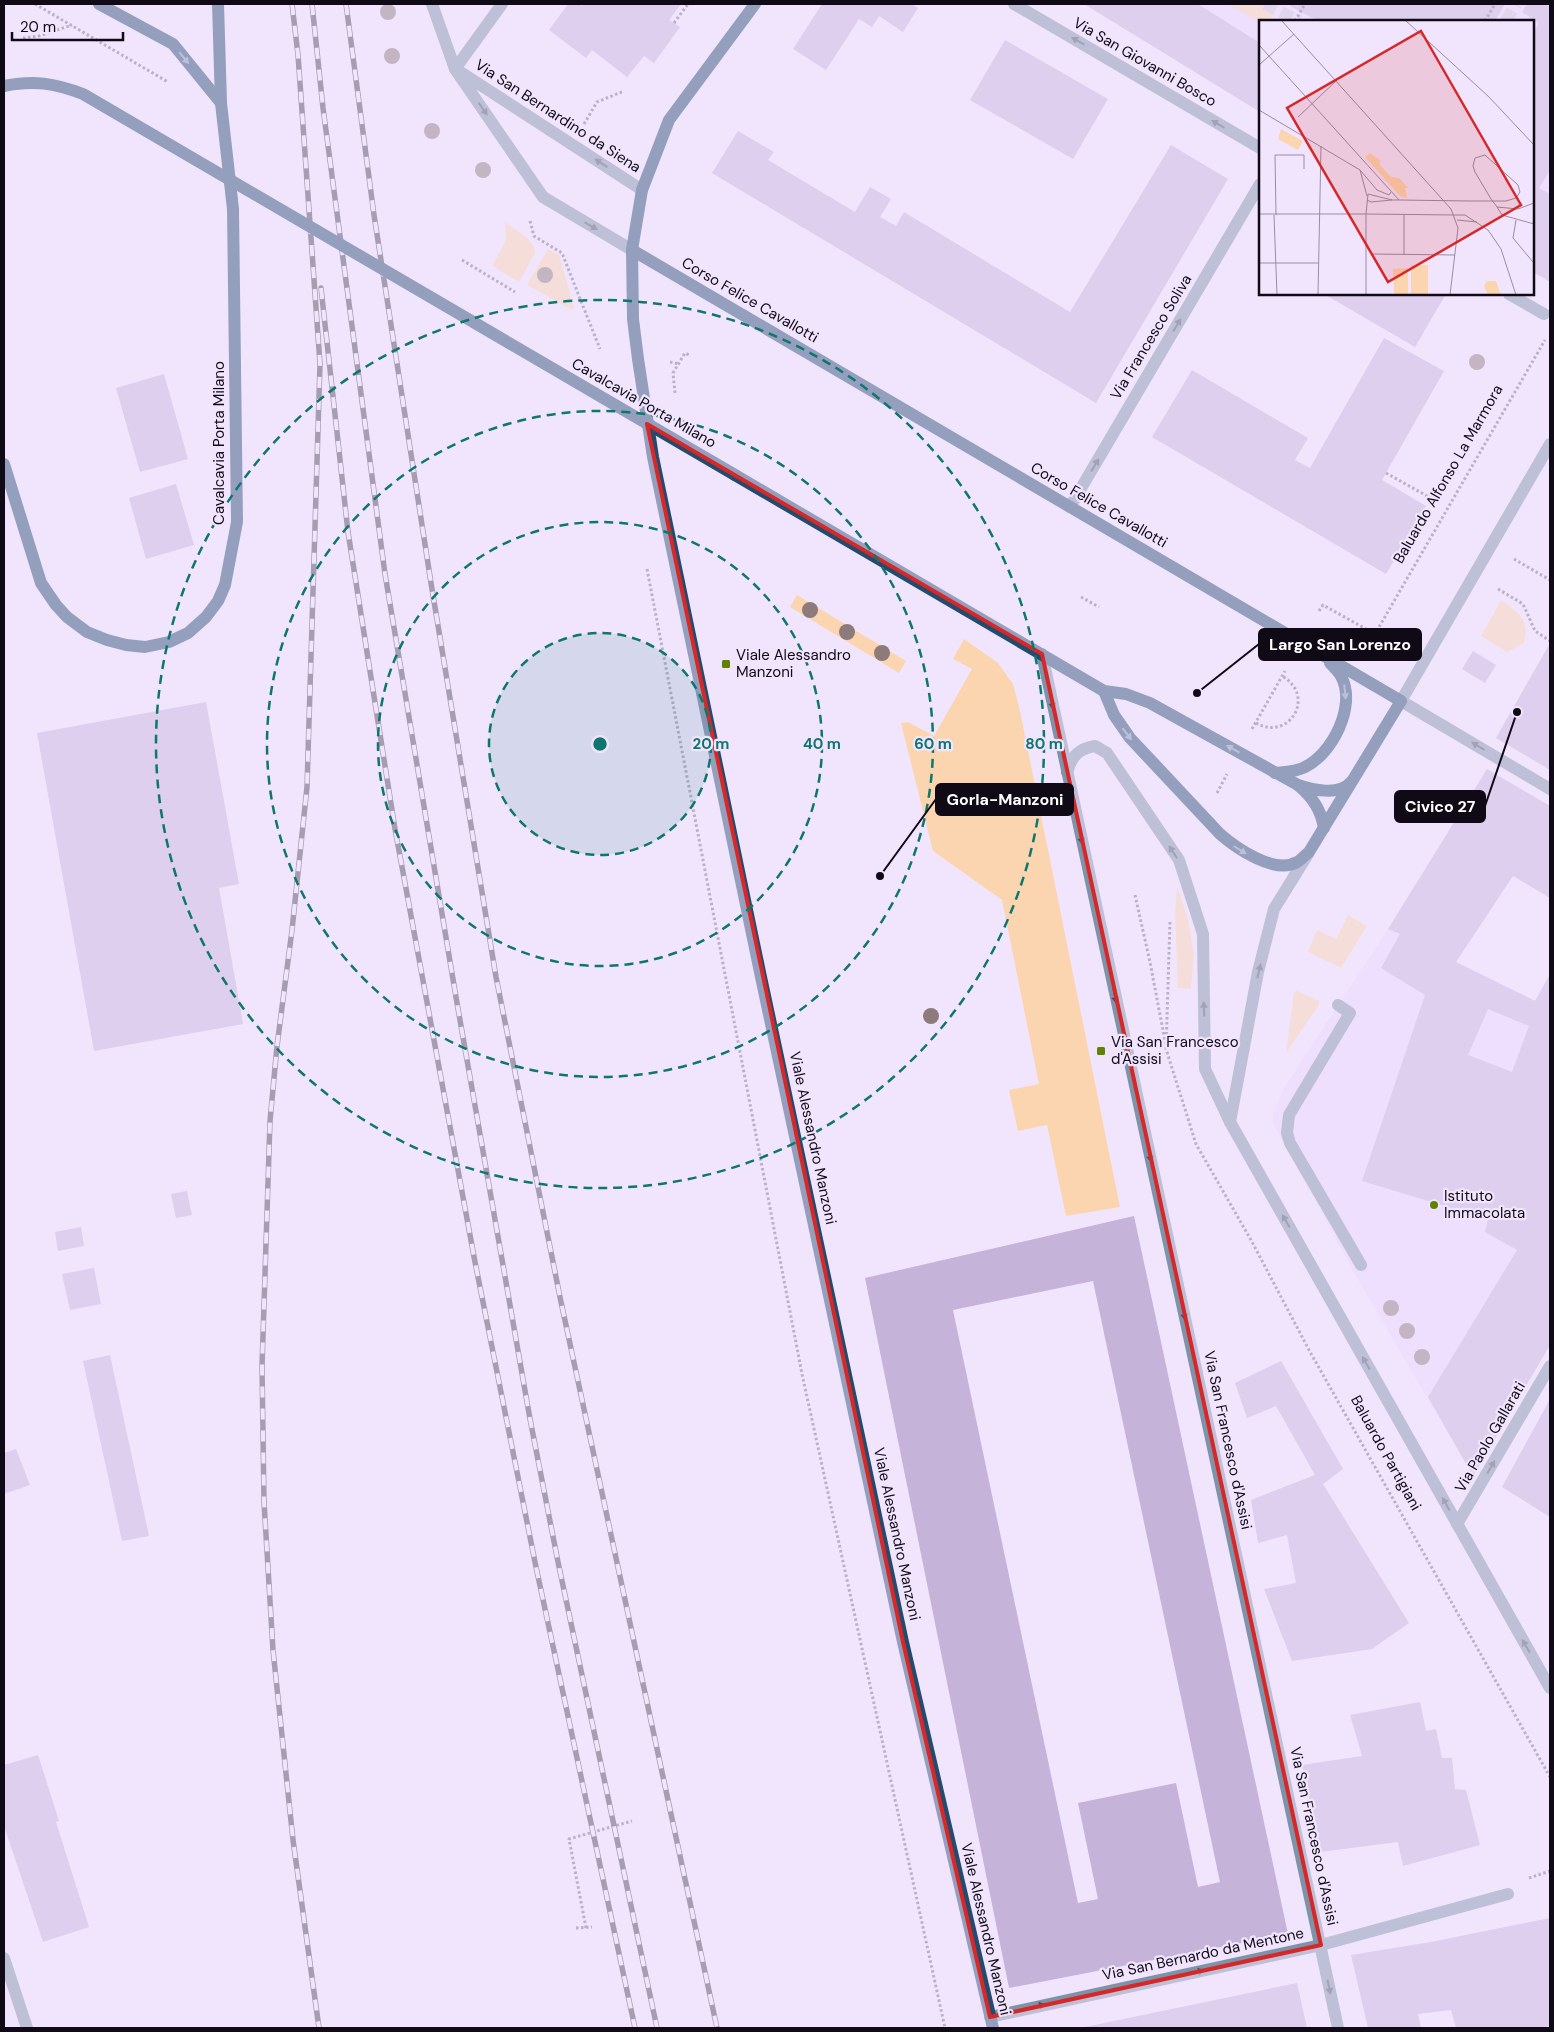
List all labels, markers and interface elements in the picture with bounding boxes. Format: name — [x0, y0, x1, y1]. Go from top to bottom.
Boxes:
scale bar — [12, 10, 124, 42]
street label: Via San Giovanni Bosco — [1070, 13, 1220, 111]
text: 20 m — [20, 17, 56, 37]
inset map — [1259, 20, 1534, 295]
one-way arrow — [1071, 37, 1085, 46]
one-way arrow — [178, 51, 189, 64]
street label: Via San Bernardino da Siena — [471, 55, 645, 177]
one-way arrow — [478, 102, 488, 115]
one-way arrow — [1212, 119, 1225, 128]
one-way arrow — [595, 159, 608, 168]
one-way arrow — [585, 221, 598, 230]
street label: Corso Felice Cavallotti — [678, 253, 822, 347]
street label: Via Francesco Soliva — [1106, 271, 1196, 403]
one-way arrow — [1173, 318, 1182, 331]
street label: Cavalcavia Porta Milano — [568, 353, 720, 453]
street label: Cavalcavia Porta Milano — [209, 361, 229, 525]
street label: Baluardo Alfonso La Marmora — [1389, 381, 1507, 567]
street label: Corso Felice Cavallotti — [1027, 458, 1171, 552]
one-way arrow — [1090, 458, 1099, 471]
callout: Largo San Lorenzo — [1259, 629, 1421, 660]
text: Largo San Lorenzo — [1269, 634, 1411, 655]
place label: Viale Alessandro Manzoni — [736, 645, 851, 682]
marker: Viale Alessandro Manzoni — [720, 658, 732, 670]
one-way arrow — [1341, 684, 1349, 700]
one-way arrow — [1048, 694, 1056, 710]
one-way arrow — [1122, 727, 1132, 741]
text: 20 m — [693, 734, 729, 754]
text: 40 m — [803, 734, 841, 754]
text: 60 m — [914, 734, 952, 754]
text: 80 m — [1025, 734, 1063, 754]
centre of rings — [591, 735, 609, 753]
one-way arrow — [1472, 742, 1485, 751]
one-way arrow — [1225, 745, 1240, 753]
callout: Gorla-Manzoni — [936, 784, 1073, 815]
text: Gorla-Manzoni — [947, 789, 1063, 810]
callout: Civico 27 — [1395, 791, 1485, 822]
text: Civico 27 — [1405, 796, 1476, 817]
one-way arrow — [1077, 829, 1085, 845]
one-way arrow — [1169, 845, 1178, 859]
one-way arrow — [1234, 845, 1247, 854]
one-way arrow — [1255, 963, 1263, 979]
one-way arrow — [1112, 988, 1120, 1004]
one-way arrow — [1200, 1001, 1208, 1017]
place label: Via San Francesco d'Assisi — [1111, 1032, 1239, 1069]
marker: Via San Francesco d'Assisi — [1095, 1045, 1107, 1057]
street label: Viale Alessandro Manzoni — [785, 1050, 841, 1226]
one-way arrow — [1146, 1147, 1154, 1162]
place label: Istituto Immacolata — [1444, 1186, 1525, 1223]
marker: Istituto Immacolata — [1428, 1199, 1440, 1211]
one-way arrow — [1282, 1215, 1291, 1228]
one-way arrow — [1180, 1306, 1188, 1321]
street label: Via San Francesco d'Assisi — [1199, 1349, 1257, 1531]
one-way arrow — [1362, 1356, 1371, 1369]
street label: Via Paolo Gallarati — [1450, 1378, 1530, 1496]
street label: Baluardo Partigiani — [1346, 1392, 1426, 1514]
street label: Viale Alessandro Manzoni — [869, 1446, 925, 1622]
one-way arrow — [1487, 1461, 1496, 1474]
one-way arrow — [1442, 1497, 1451, 1511]
one-way arrow — [1522, 1639, 1531, 1652]
street label: Via San Francesco d'Assisi — [1285, 1745, 1343, 1927]
street label: Viale Alessandro Manzoni — [956, 1841, 1016, 2017]
street label: Via San Bernardo da Mentone — [1100, 1923, 1306, 1985]
one-way arrow — [1189, 1968, 1204, 1976]
one-way arrow — [1326, 1979, 1334, 1995]
one-way arrow — [1030, 2002, 1045, 2010]

